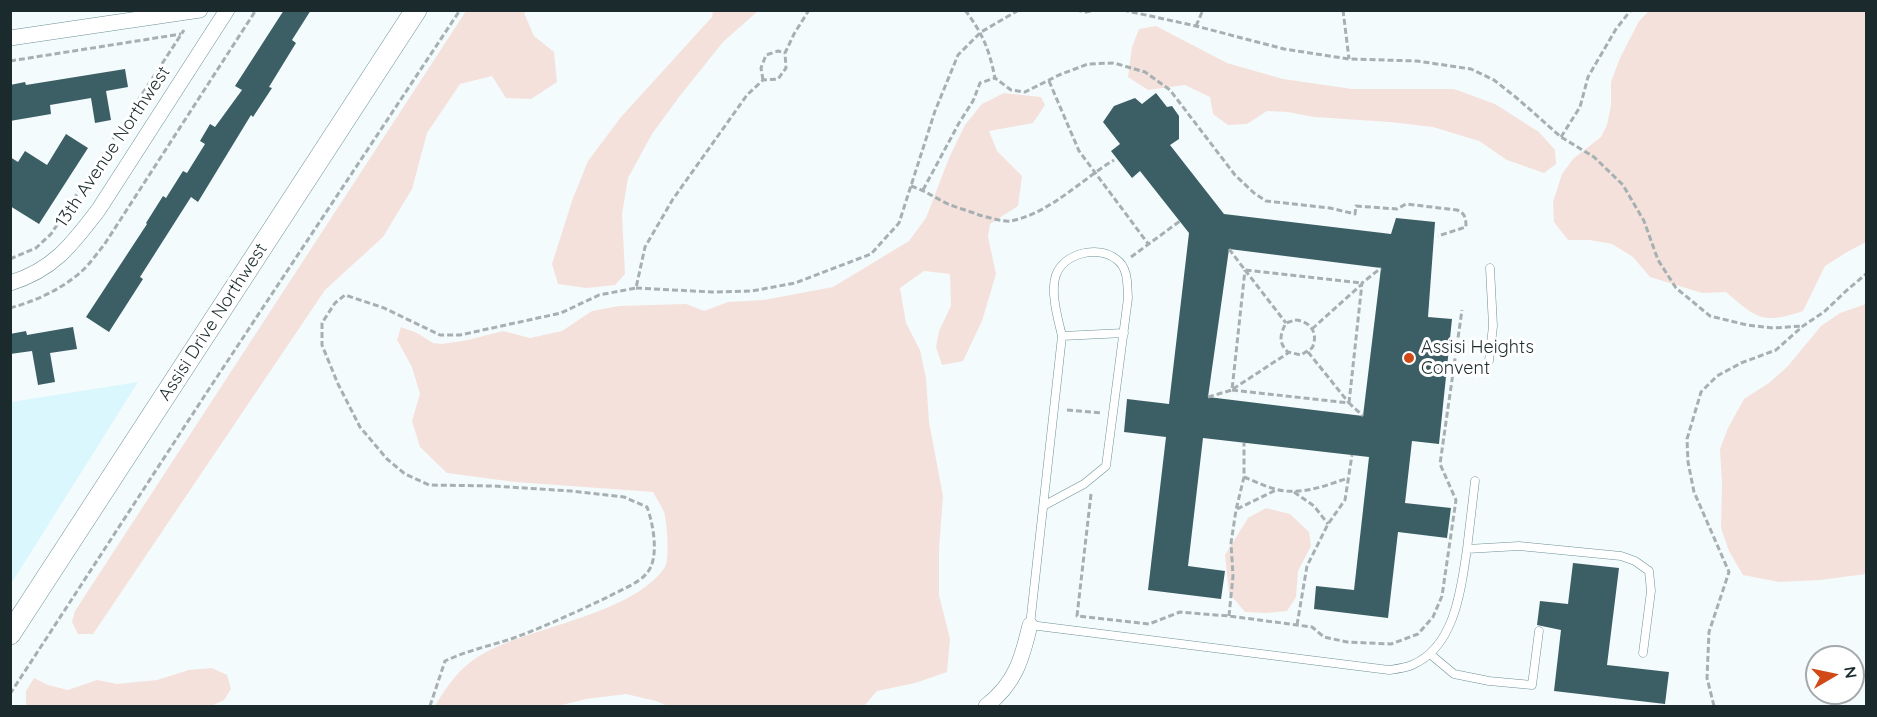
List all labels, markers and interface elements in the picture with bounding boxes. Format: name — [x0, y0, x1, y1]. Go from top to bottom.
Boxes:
street label: 13th Avenue Northwest — [51, 62, 175, 232]
street label: Assisi Drive Northwest — [154, 239, 272, 405]
place label: Assisi Heights Convent — [1421, 337, 1534, 380]
marker: Assisi Heights Convent — [1402, 351, 1416, 365]
north arrow — [1805, 645, 1865, 705]
text: N — [1840, 665, 1862, 680]

